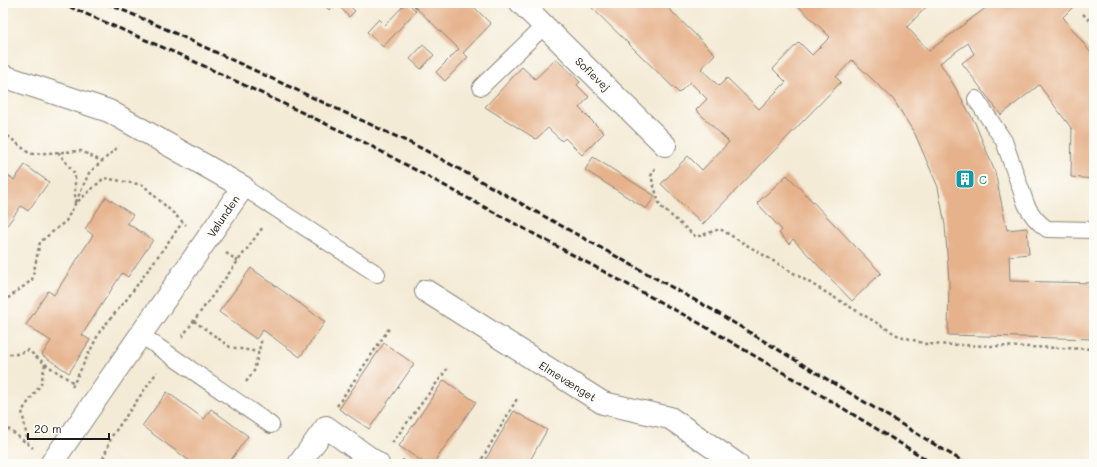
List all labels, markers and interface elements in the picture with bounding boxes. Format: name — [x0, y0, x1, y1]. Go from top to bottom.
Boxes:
street label: Sofievej — [572, 53, 614, 95]
building icon: C — [954, 168, 976, 190]
place label: C — [979, 172, 987, 187]
street label: Vølunden — [203, 192, 243, 240]
street label: Elmevænget — [536, 357, 600, 405]
scale bar — [28, 415, 109, 441]
text: 20 m — [34, 420, 62, 436]

